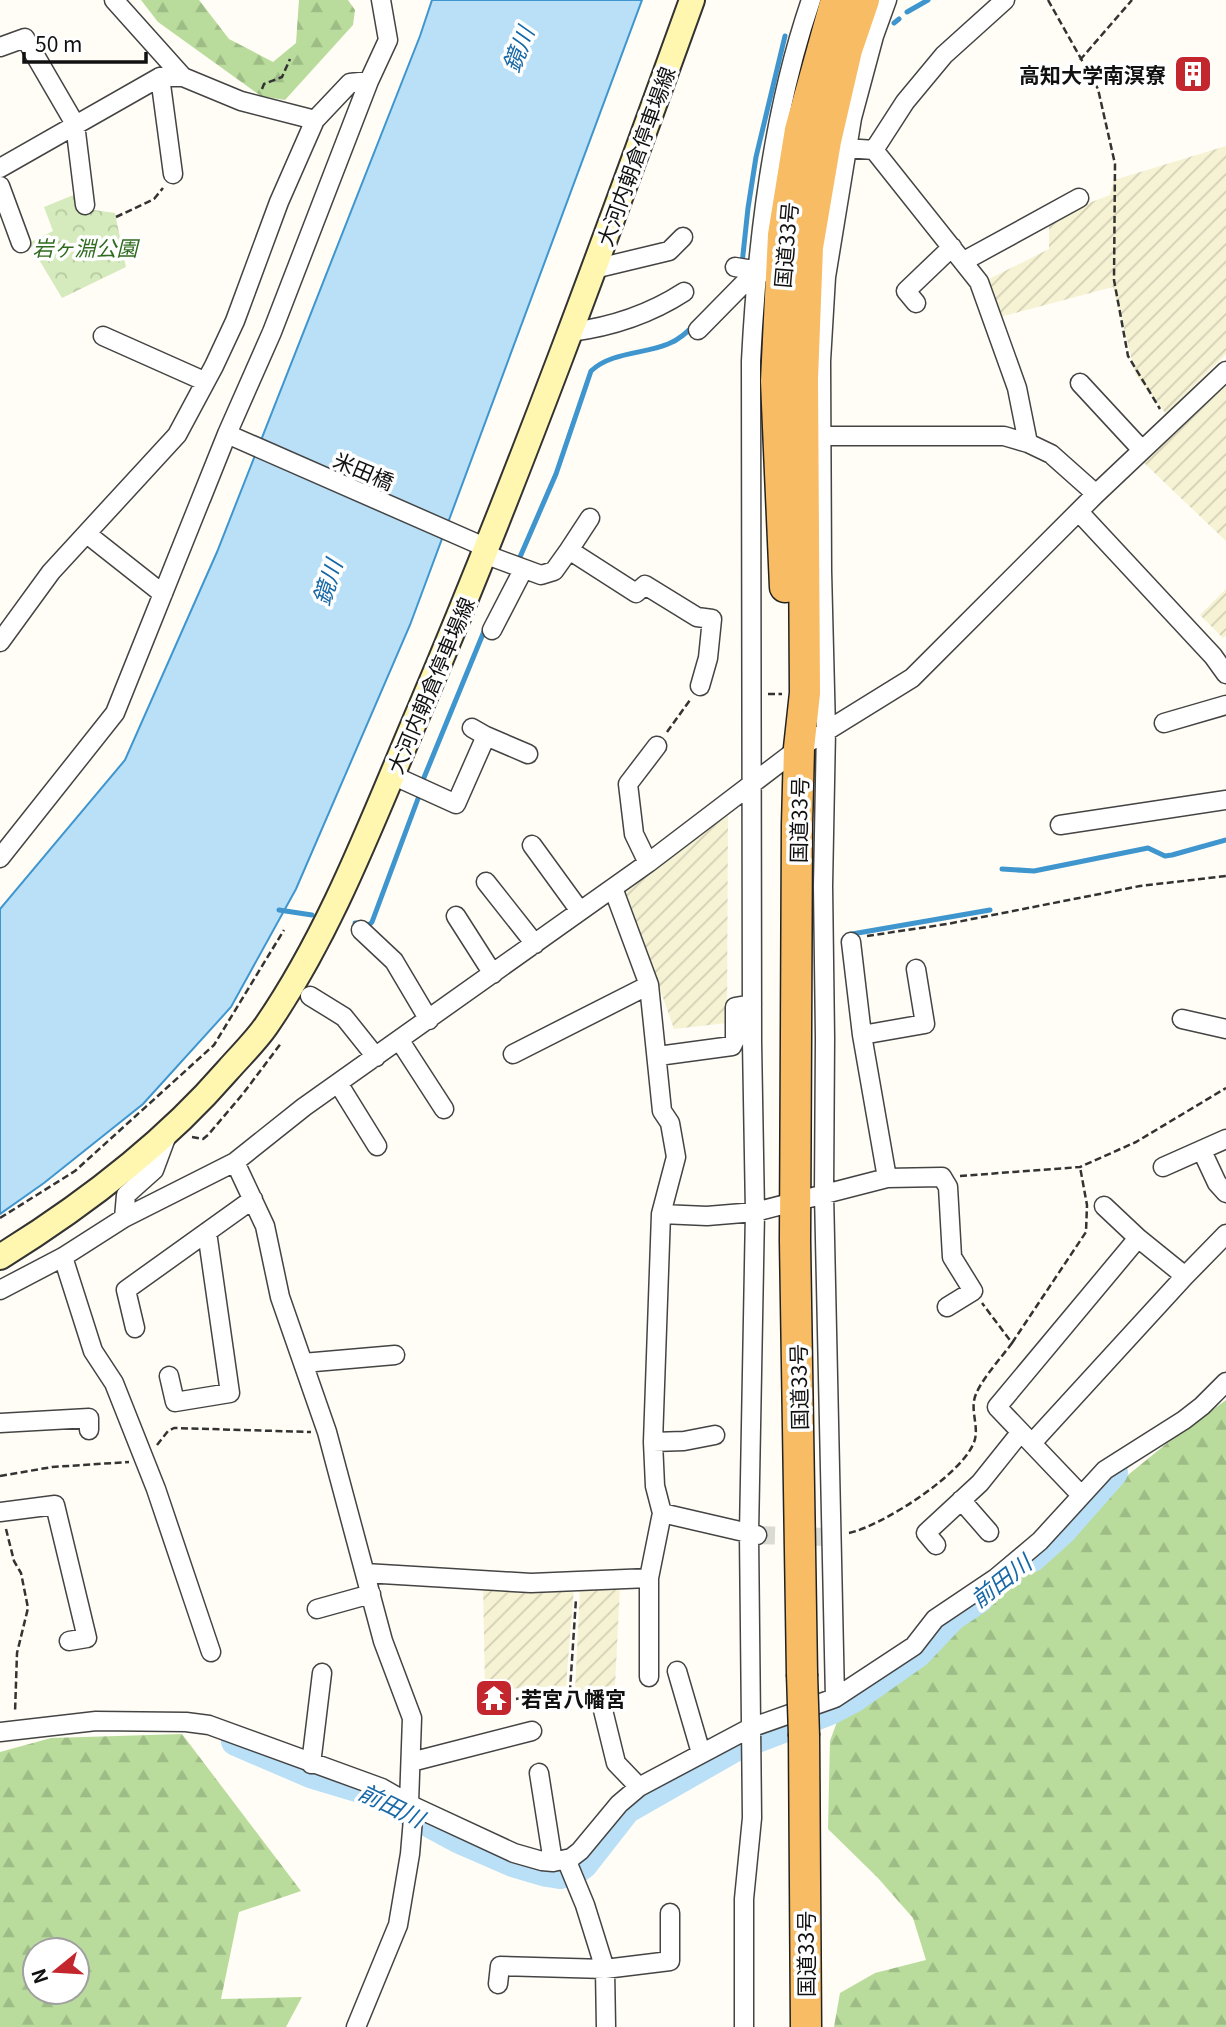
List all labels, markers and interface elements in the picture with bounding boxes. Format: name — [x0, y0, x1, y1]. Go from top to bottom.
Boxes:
water label: 鏡川 — [493, 19, 542, 77]
scale bar — [24, 21, 147, 65]
text: 50 m — [35, 28, 82, 58]
building icon: 高知大学南溟寮 — [1172, 53, 1214, 95]
place label: 高知大学南溟寮 — [1019, 59, 1166, 89]
street label: 大河内朝倉停車場線 — [589, 62, 681, 250]
street label: 国道33号 — [766, 201, 804, 289]
park label: 岩ヶ淵公園 — [33, 232, 140, 262]
street label: 米田橋 — [329, 444, 399, 496]
water label: 鏡川 — [303, 552, 350, 609]
street label: 大河内朝倉停車場線 — [379, 592, 481, 778]
street label: 国道33号 — [782, 777, 814, 863]
street label: 国道33号 — [782, 1344, 814, 1430]
water label: 前田川 — [962, 1544, 1040, 1615]
temple icon: 若宮八幡宮 — [473, 1677, 515, 1719]
place label: 若宮八幡宮 — [521, 1683, 626, 1713]
water label: 前田川 — [354, 1774, 433, 1836]
street label: 国道33号 — [790, 1911, 820, 1997]
north arrow — [21, 1936, 91, 2006]
text: N — [23, 1966, 53, 1988]

